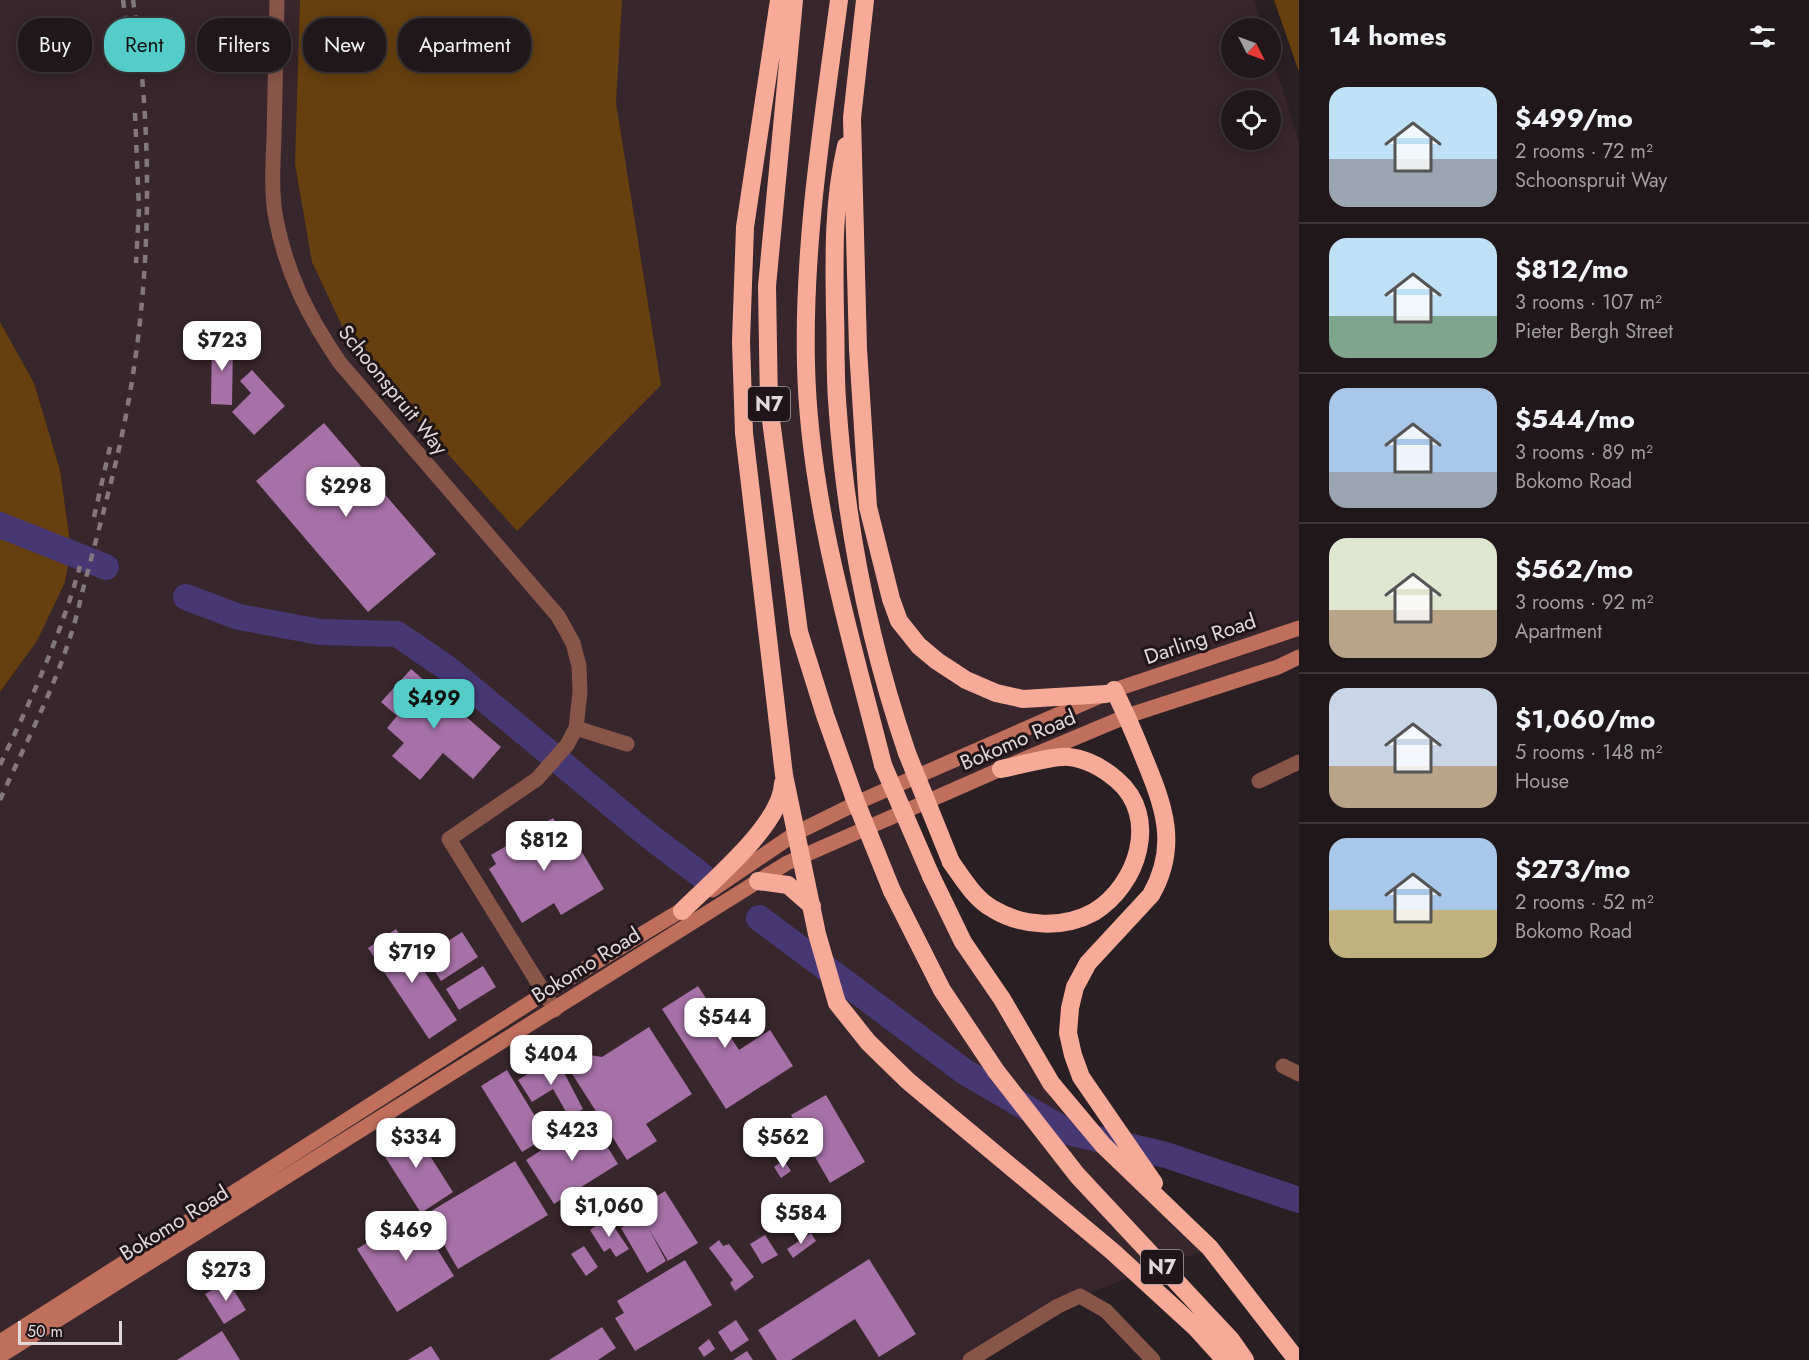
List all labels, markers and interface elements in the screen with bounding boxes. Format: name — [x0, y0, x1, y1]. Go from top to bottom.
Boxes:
text: 14 homes — [1329, 17, 1446, 55]
chip: Buy — [18, 18, 92, 72]
chip: Rent — [104, 18, 185, 72]
chip: Filters — [197, 18, 291, 72]
chip: New — [303, 18, 386, 72]
chip: Apartment — [398, 18, 531, 72]
north arrow — [1221, 18, 1281, 78]
map controls — [1221, 18, 1281, 150]
icon: filters — [1746, 20, 1779, 53]
button: locate — [1221, 90, 1281, 150]
text: $499/mo — [1515, 99, 1633, 137]
icon: home — [1377, 111, 1449, 183]
text: 2 rooms · 72 m² — [1515, 137, 1653, 166]
text: Schoonspruit Way — [1515, 166, 1667, 195]
text: $812/mo — [1515, 250, 1628, 288]
icon: home — [1377, 262, 1449, 334]
text: 3 rooms · 107 m² — [1515, 288, 1662, 317]
text: Pieter Bergh Street — [1515, 317, 1673, 346]
street label: Schoonspruit Way — [331, 318, 455, 462]
pin: $723 — [186, 321, 258, 372]
text: $723 — [197, 326, 247, 355]
road number: N7 — [748, 387, 790, 421]
text: $544/mo — [1515, 400, 1635, 438]
icon: home — [1377, 412, 1449, 484]
text: 3 rooms · 89 m² — [1515, 438, 1653, 467]
pin: $298 — [310, 467, 382, 518]
text: Bokomo Road — [1515, 467, 1632, 496]
text: $298 — [320, 472, 372, 501]
text: $562/mo — [1515, 550, 1633, 588]
icon: home — [1377, 562, 1449, 634]
text: 3 rooms · 92 m² — [1515, 588, 1653, 617]
street label: Darling Road — [1140, 606, 1260, 672]
text: Apartment — [1515, 617, 1602, 646]
pin: $499 — [398, 679, 470, 730]
text: $499 — [407, 684, 461, 713]
text: $1,060/mo — [1515, 700, 1655, 738]
street label: Bokomo Road — [956, 702, 1080, 778]
icon: home — [1377, 712, 1449, 784]
text: 5 rooms · 148 m² — [1515, 738, 1662, 767]
text: House — [1515, 767, 1569, 796]
pin: $812 — [508, 821, 580, 872]
text: $812 — [520, 826, 568, 855]
text: $273/mo — [1515, 850, 1630, 888]
icon: home — [1377, 862, 1449, 934]
text: 2 rooms · 52 m² — [1515, 888, 1654, 917]
text: Bokomo Road — [1515, 917, 1632, 946]
street label: Bokomo Road — [526, 920, 646, 1010]
pin: $719 — [376, 933, 448, 984]
text: $719 — [388, 938, 436, 967]
pin: $544 — [689, 998, 761, 1049]
text: $544 — [698, 1003, 752, 1032]
pin: $404 — [515, 1035, 587, 1086]
text: $404 — [524, 1040, 578, 1069]
pin: $423 — [536, 1111, 608, 1162]
text: $423 — [546, 1116, 598, 1145]
pin: $334 — [380, 1118, 452, 1169]
pin: $562 — [747, 1118, 819, 1169]
text: $334 — [390, 1123, 442, 1152]
text: $562 — [757, 1123, 809, 1152]
street label: Bokomo Road — [114, 1178, 234, 1268]
pin: $1,060 — [560, 1187, 658, 1238]
text: $1,060 — [575, 1192, 643, 1221]
pin: $584 — [765, 1194, 837, 1245]
text: $584 — [775, 1199, 827, 1228]
pin: $469 — [370, 1211, 442, 1262]
text: $469 — [379, 1216, 433, 1245]
road number: N7 — [1141, 1250, 1183, 1284]
pin: $273 — [190, 1251, 262, 1302]
text: $273 — [201, 1256, 251, 1285]
scale bar — [18, 1318, 122, 1346]
text: 50 m — [27, 1320, 63, 1343]

